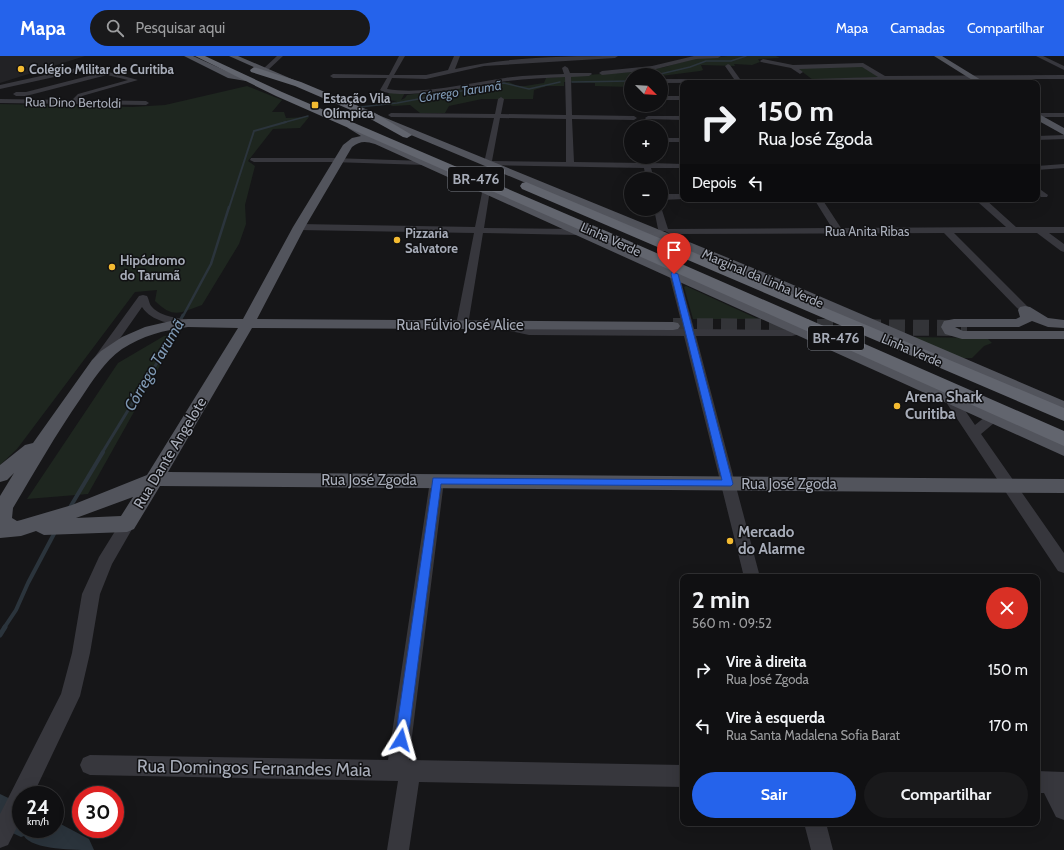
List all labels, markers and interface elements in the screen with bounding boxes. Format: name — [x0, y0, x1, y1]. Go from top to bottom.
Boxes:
search box — [90, 10, 370, 46]
text: Mapa — [20, 17, 66, 40]
icon: search — [104, 17, 126, 39]
text: Pesquisar aqui — [136, 19, 225, 37]
text: Mapa — [836, 19, 868, 37]
text: Camadas — [890, 19, 945, 37]
text: Compartilhar — [967, 19, 1044, 37]
place label: Colégio Militar de Curitiba — [29, 61, 174, 77]
marker: Colégio Militar de Curitiba — [16, 64, 26, 74]
north arrow — [624, 68, 668, 112]
map controls — [624, 68, 668, 216]
water label: Córrego Tarumã — [417, 77, 503, 105]
place label: Estação Vila Olímpica — [323, 90, 391, 121]
street label: Rua Dino Bertoldi — [25, 93, 121, 111]
text: 150 m — [758, 94, 834, 128]
icon: right — [692, 96, 744, 148]
marker: Estação Vila Olímpica — [310, 100, 320, 110]
button: + — [624, 120, 668, 164]
text: Rua José Zgoda — [758, 128, 873, 150]
road number: BR-476 — [448, 167, 504, 191]
button: − — [624, 172, 668, 216]
icon: left — [745, 172, 767, 194]
text: Depois — [692, 174, 737, 192]
street label: Linha Verde — [578, 219, 644, 260]
street label: Rua Anita Ribas — [825, 223, 910, 239]
place label: Pizzaria Salvatore — [405, 225, 458, 256]
pin — [657, 233, 691, 274]
marker: Pizzaria Salvatore — [392, 235, 402, 245]
icon: arrive — [663, 239, 685, 261]
street label: Marginal da Linha Verde — [700, 245, 826, 311]
place label: Hipódromo do Tarumã — [120, 252, 186, 283]
marker: Hipódromo do Tarumã — [107, 262, 117, 272]
water label: Córrego Tarumã — [120, 315, 188, 414]
street label: Rua Fúlvio José Alice — [396, 316, 524, 334]
road number: BR-476 — [808, 326, 864, 350]
street label: Linha Verde — [879, 330, 945, 370]
place label: Arena Shark Curitiba — [905, 388, 983, 423]
street label: Rua Dante Angelote — [130, 394, 210, 512]
marker: Arena Shark Curitiba — [892, 401, 902, 411]
street label: Rua José Zgoda — [321, 471, 418, 489]
street label: Rua José Zgoda — [741, 475, 838, 493]
place label: Mercado do Alarme — [738, 523, 805, 558]
marker: Mercado do Alarme — [725, 536, 735, 546]
text: 2 min — [692, 585, 750, 614]
button: close — [986, 587, 1028, 629]
text: 560 m · 09:52 — [692, 615, 772, 631]
text: Vire à direita — [726, 653, 807, 671]
icon: right — [692, 659, 714, 681]
text: 150 m — [988, 661, 1028, 679]
text: Rua José Zgoda — [726, 671, 809, 687]
text: Vire à esquerda — [726, 709, 825, 727]
icon: left — [692, 715, 714, 737]
text: 170 m — [989, 717, 1028, 735]
position arrow — [380, 719, 422, 761]
text: Rua Santa Madalena Sofia Barat — [726, 727, 900, 743]
street label: Rua Domingos Fernandes Maia — [137, 755, 372, 781]
button: Sair — [692, 772, 856, 818]
button: Compartilhar — [864, 772, 1028, 818]
speed limit sign: 30 — [72, 786, 124, 838]
text: 24 — [27, 795, 50, 819]
text: km/h — [27, 815, 49, 828]

